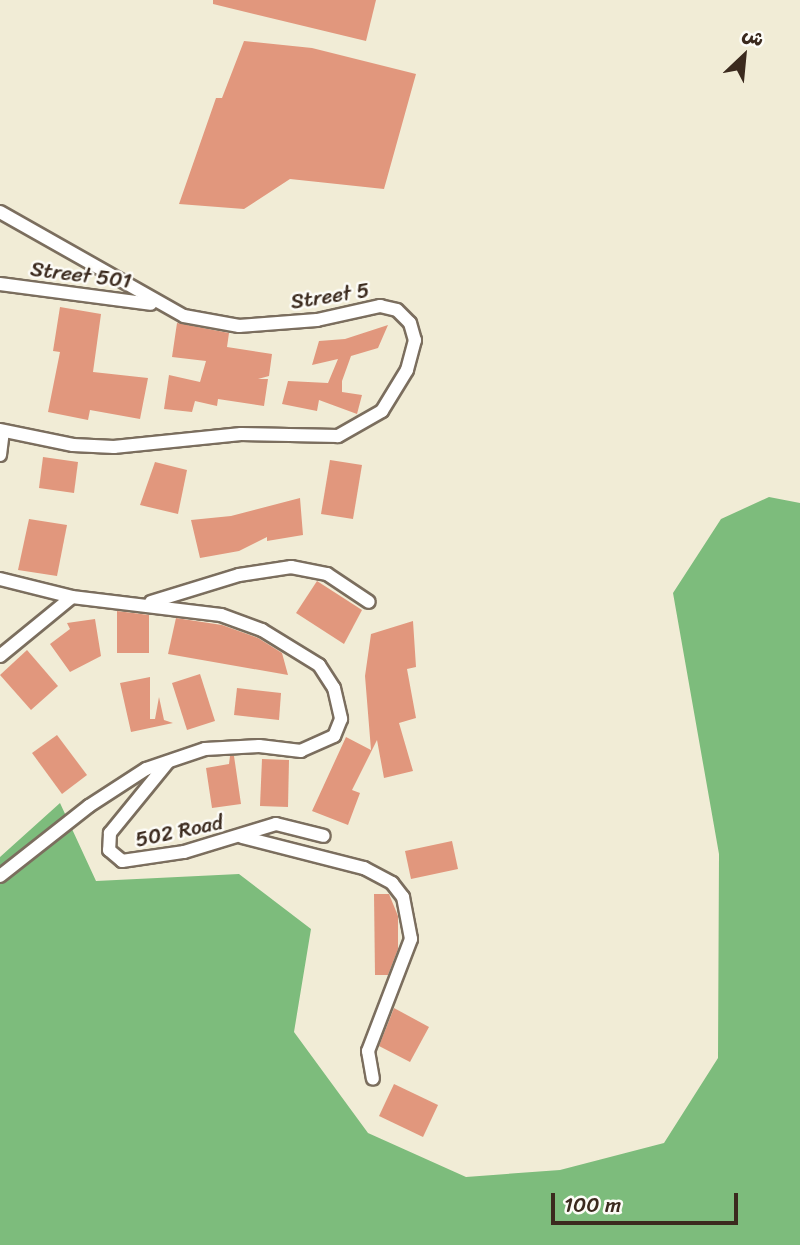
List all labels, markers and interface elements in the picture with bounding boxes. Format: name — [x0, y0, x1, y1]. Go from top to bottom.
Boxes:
text: ش — [737, 17, 770, 56]
north arrow — [709, 21, 779, 91]
street label: Street 501 — [29, 256, 133, 294]
street label: Street 5 — [289, 277, 371, 315]
street label: 502 Road — [133, 809, 225, 853]
scale bar — [555, 1178, 742, 1222]
text: 100 m — [564, 1186, 621, 1224]

